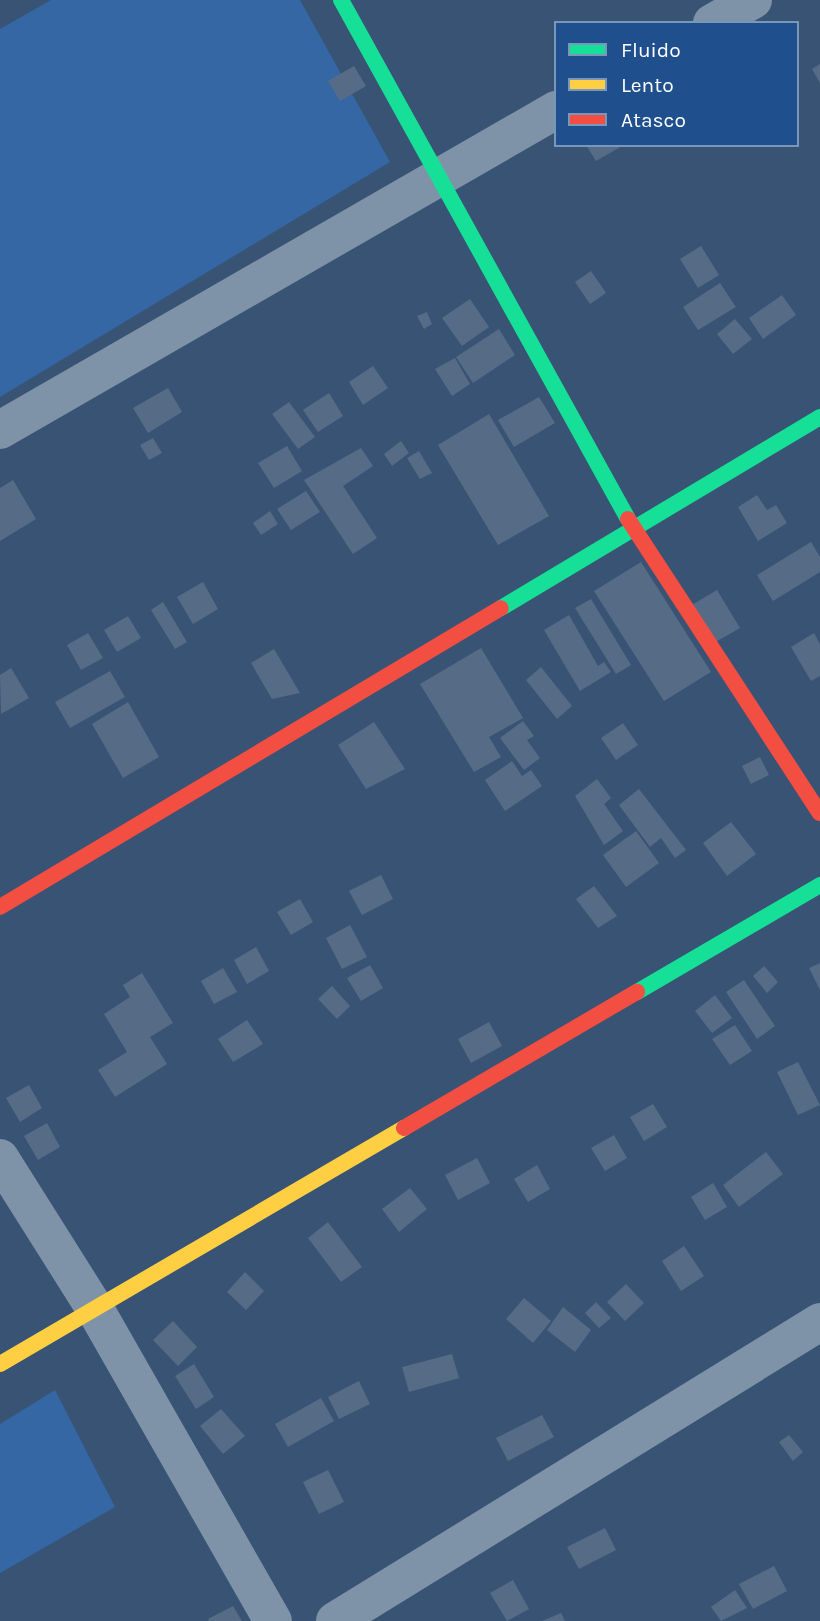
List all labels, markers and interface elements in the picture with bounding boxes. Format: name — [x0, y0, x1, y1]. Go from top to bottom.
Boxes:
legend — [554, 21, 799, 147]
text: Fluido — [621, 38, 681, 62]
text: Lento — [621, 73, 674, 97]
text: Atasco — [621, 108, 686, 132]

